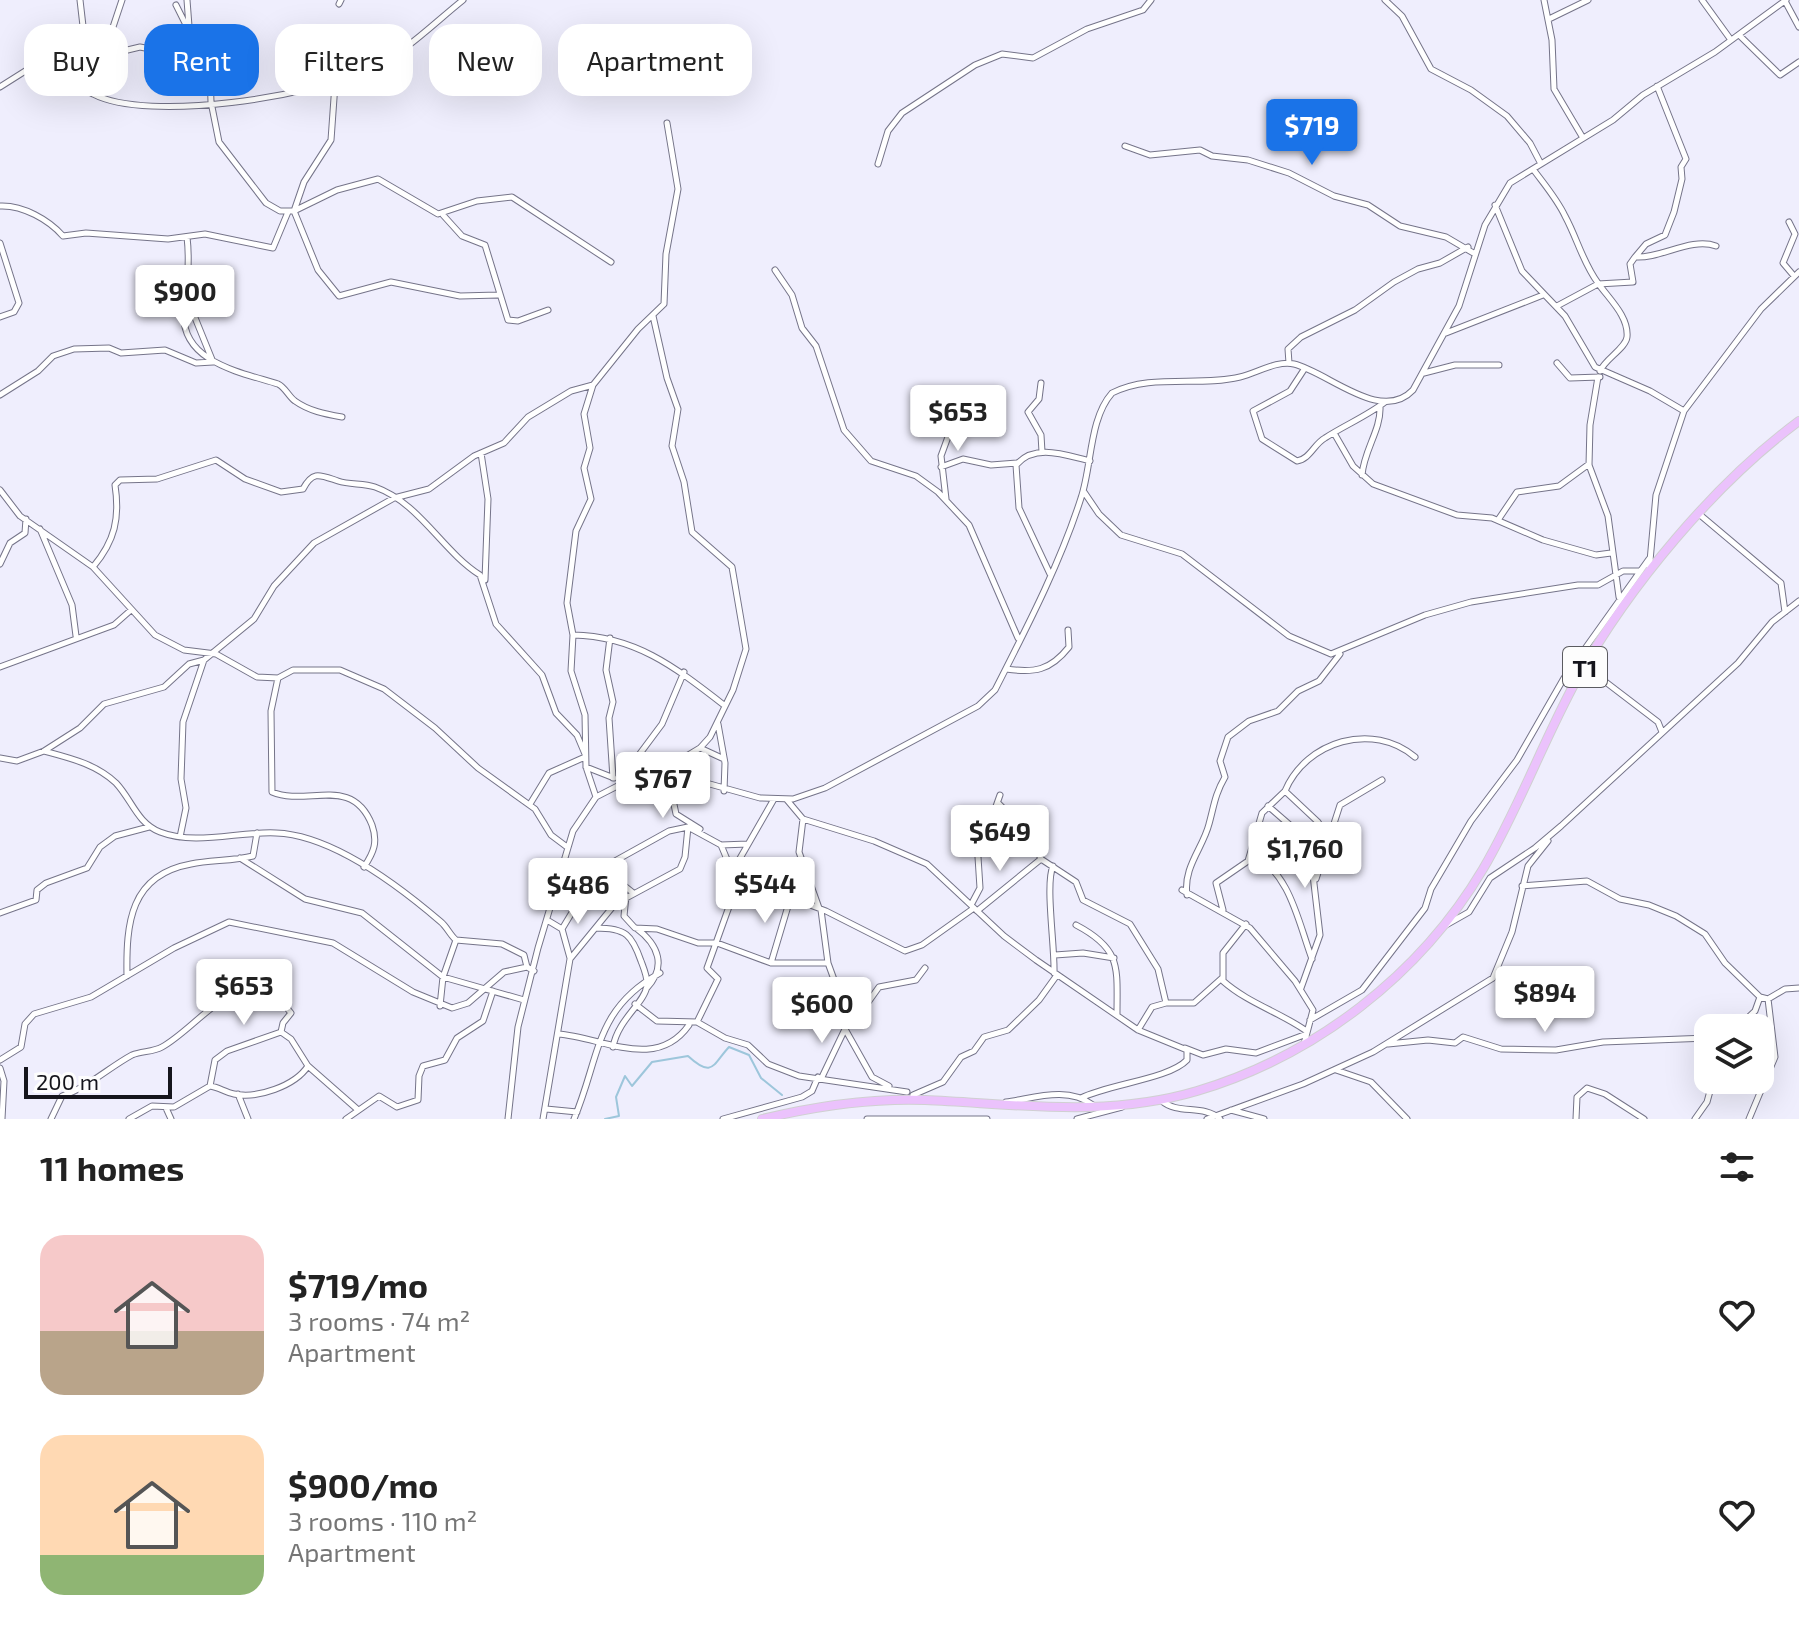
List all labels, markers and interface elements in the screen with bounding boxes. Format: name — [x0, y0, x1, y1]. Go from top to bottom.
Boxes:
chip: Buy — [24, 24, 128, 96]
chip: Rent — [144, 24, 259, 96]
chip: Filters — [275, 24, 413, 96]
chip: New — [429, 24, 542, 96]
chip: Apartment — [558, 24, 752, 96]
pin: $719 — [1265, 99, 1359, 167]
text: $719 — [1284, 109, 1340, 140]
pin: $900 — [138, 265, 232, 333]
text: $900 — [153, 275, 217, 306]
pin: $653 — [911, 385, 1005, 453]
text: $653 — [928, 395, 988, 426]
road number: T1 — [1563, 647, 1607, 687]
pin: $767 — [616, 752, 710, 820]
text: $767 — [634, 762, 692, 793]
pin: $649 — [953, 805, 1047, 873]
text: $649 — [969, 815, 1031, 846]
pin: $1,760 — [1240, 822, 1370, 890]
text: $1,760 — [1266, 832, 1344, 863]
pin: $544 — [718, 857, 812, 925]
pin: $486 — [531, 858, 625, 926]
text: $544 — [734, 867, 796, 898]
text: $486 — [546, 868, 610, 899]
pin: $653 — [197, 959, 291, 1027]
pin: $894 — [1498, 966, 1592, 1034]
text: $653 — [214, 969, 274, 1000]
text: $894 — [1513, 976, 1577, 1007]
pin: $600 — [775, 977, 869, 1045]
text: $600 — [790, 987, 854, 1018]
map controls — [1694, 1014, 1774, 1094]
button: layers — [1694, 1014, 1774, 1094]
scale bar — [24, 1063, 172, 1099]
text: 200 m — [36, 1068, 99, 1094]
icon: filters — [1715, 1145, 1759, 1189]
text: 11 homes — [40, 1147, 184, 1188]
text: $719/mo — [288, 1264, 428, 1305]
icon: home — [104, 1267, 200, 1363]
icon: heart — [1715, 1293, 1759, 1337]
text: 3 rooms · 74 m² — [288, 1305, 470, 1336]
text: Apartment — [288, 1336, 416, 1367]
text: $900/mo — [288, 1464, 438, 1505]
icon: home — [104, 1467, 200, 1563]
icon: heart — [1715, 1493, 1759, 1537]
text: 3 rooms · 110 m² — [288, 1505, 477, 1536]
text: Apartment — [288, 1536, 416, 1567]

